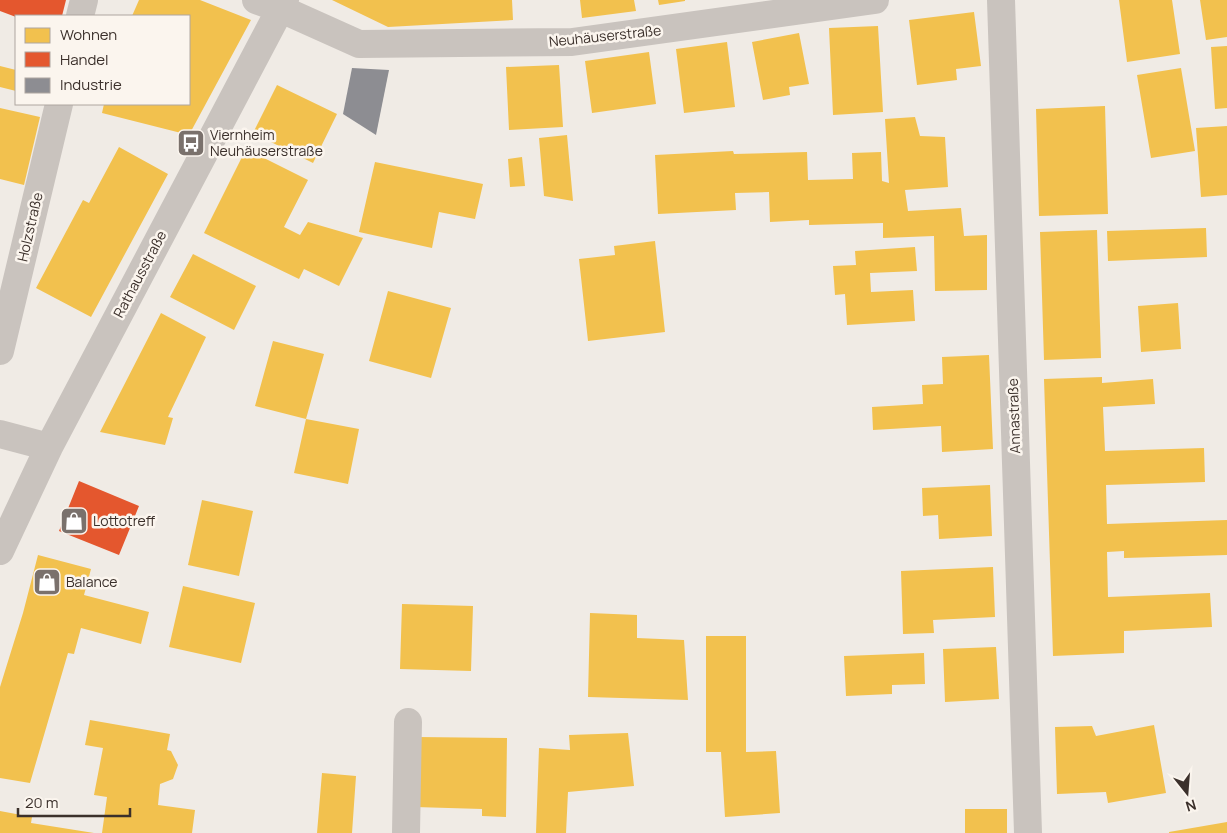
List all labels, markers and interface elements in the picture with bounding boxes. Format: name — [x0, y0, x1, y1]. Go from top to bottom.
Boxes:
legend — [15, 15, 190, 105]
street label: Neuhäuserstraße — [548, 20, 662, 51]
text: Wohnen — [60, 24, 117, 45]
text: Handel — [60, 49, 109, 70]
text: Industrie — [60, 74, 122, 95]
place label: Viernheim Neuhäuserstraße — [210, 125, 323, 160]
bus stop icon: Viernheim Neuhäuserstraße — [176, 128, 206, 158]
street label: Holzstraße — [12, 190, 47, 263]
street label: Rathausstraße — [109, 227, 170, 321]
street label: Annastraße — [1003, 378, 1024, 454]
shop icon: Lottotreff — [59, 506, 89, 536]
place label: Lottotreff — [93, 511, 156, 530]
shop icon: Balance — [32, 567, 62, 597]
place label: Balance — [66, 572, 117, 591]
north arrow — [1162, 768, 1212, 818]
scale bar — [18, 786, 130, 818]
text: 20 m — [25, 792, 58, 813]
text: N — [1183, 795, 1199, 816]

